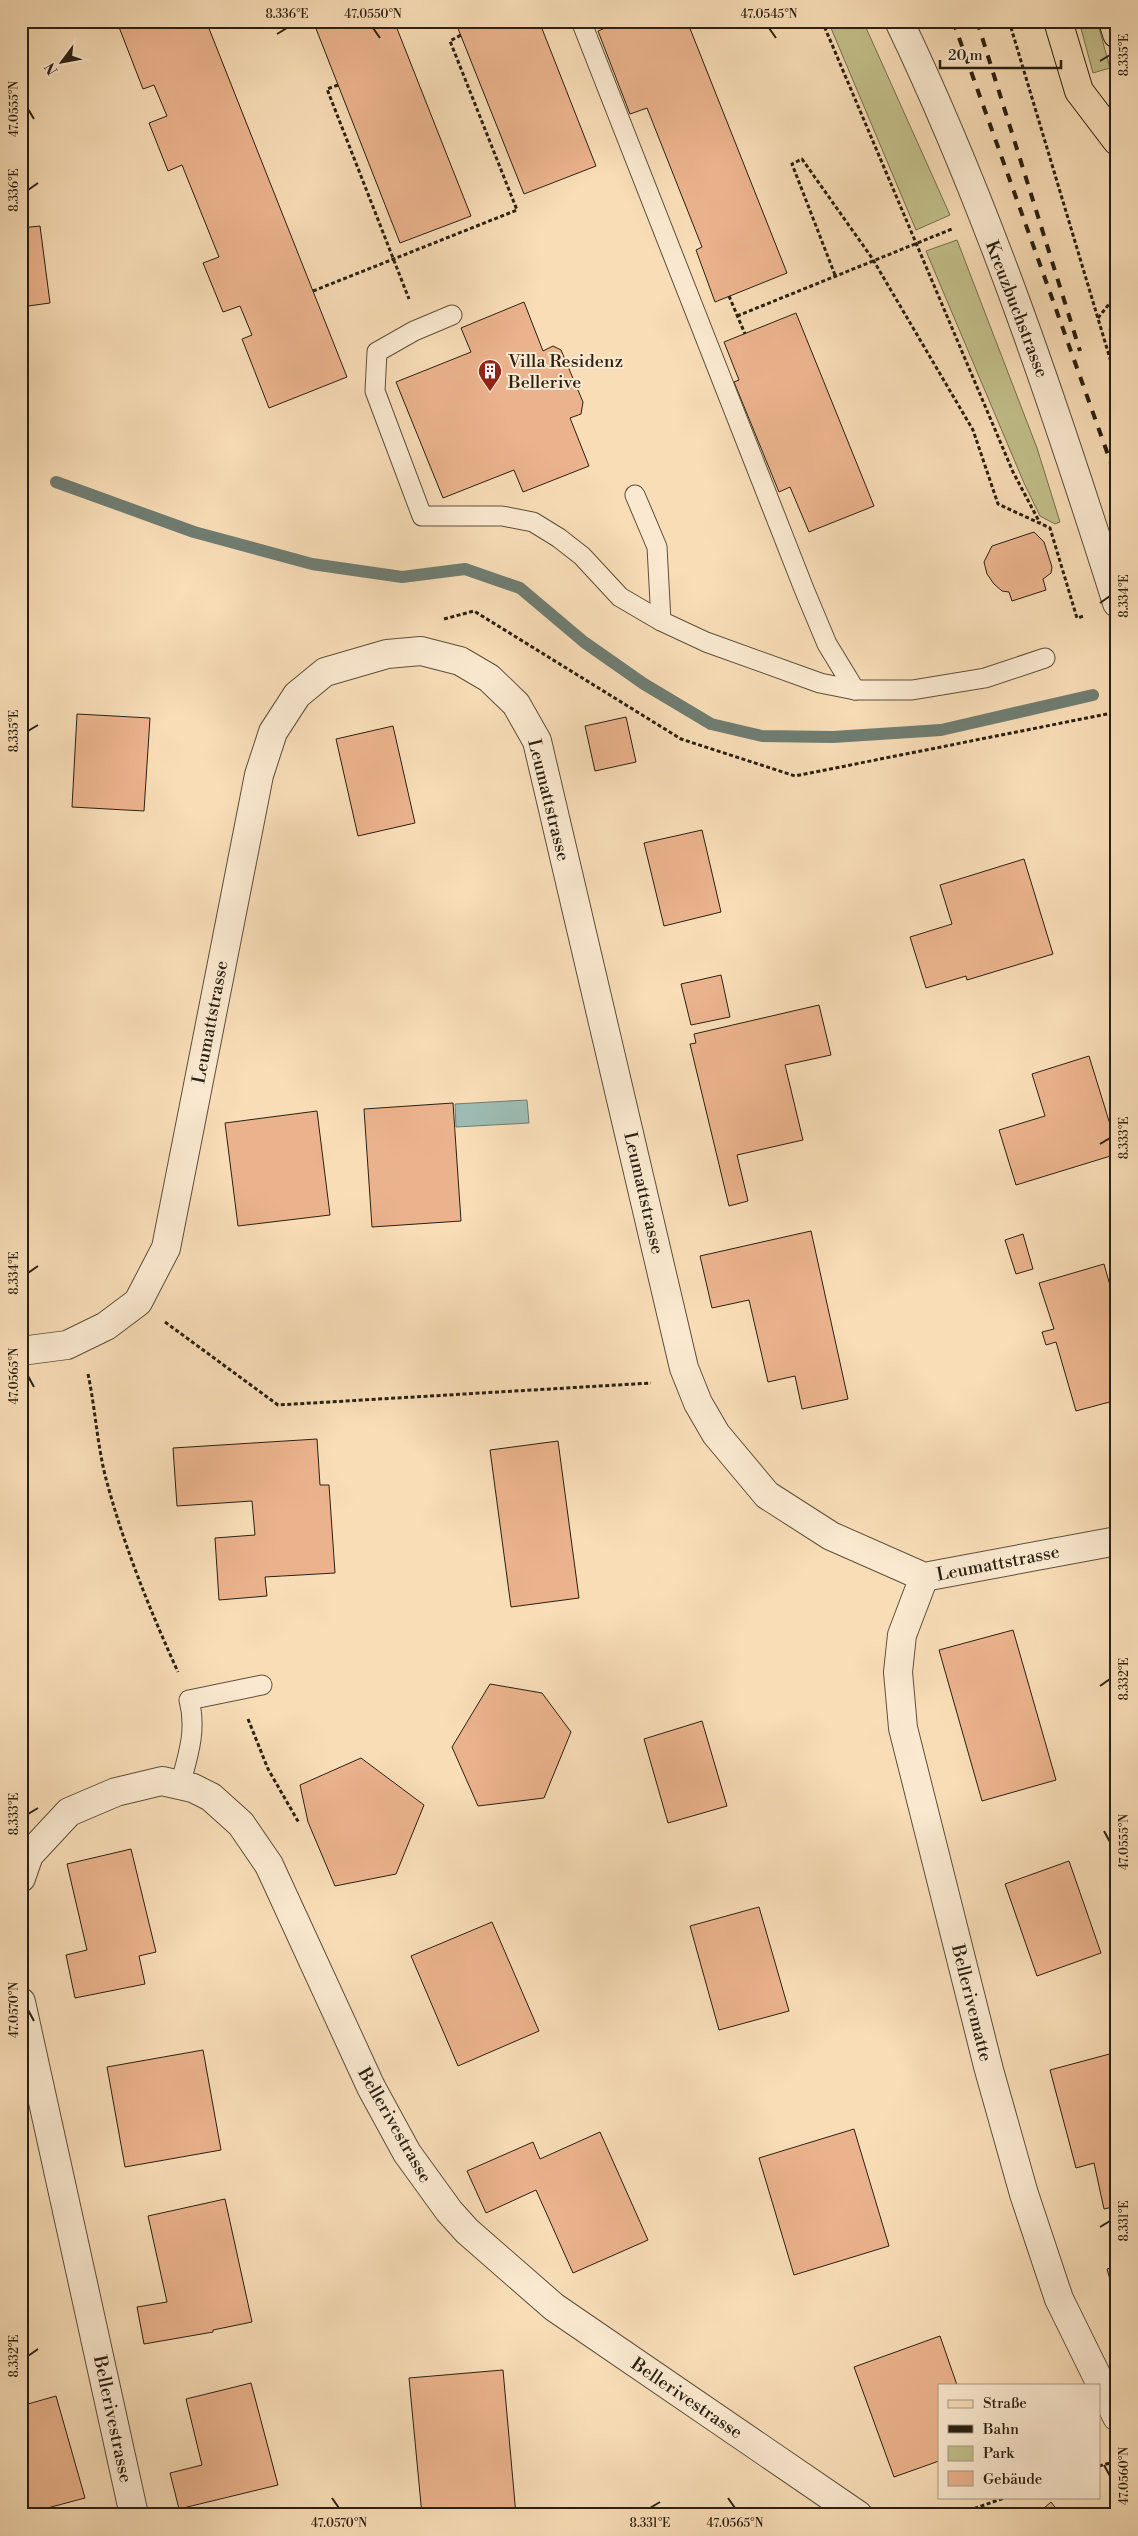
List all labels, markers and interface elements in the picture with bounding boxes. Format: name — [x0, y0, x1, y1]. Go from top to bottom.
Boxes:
text: 8.336°E — [265, 7, 309, 22]
text: 47.0550°N — [344, 7, 402, 22]
text: 47.0545°N — [741, 7, 798, 22]
text: 8.335°E — [1117, 34, 1132, 76]
north arrow — [38, 38, 88, 88]
scale bar — [940, 38, 1062, 70]
text: 20 m — [948, 46, 983, 65]
text: N — [41, 59, 62, 78]
text: 47.0555°N — [7, 81, 22, 137]
text: 8.336°E — [7, 168, 22, 212]
street label: Kreuzbuchstrasse — [980, 237, 1053, 381]
place label: Villa Residenz Bellerive — [507, 350, 623, 394]
building icon: Villa Residenz Bellerive — [477, 358, 503, 392]
text: 8.334°E — [1117, 574, 1132, 618]
text: 8.335°E — [7, 710, 22, 752]
street label: Leumattstrasse — [522, 737, 575, 864]
street label: Leumattstrasse — [187, 959, 234, 1086]
text: 8.333°E — [1117, 1117, 1132, 1159]
street label: Leumattstrasse — [618, 1130, 669, 1257]
text: 8.334°E — [7, 1251, 22, 1295]
text: 47.0565°N — [7, 1348, 22, 1404]
street label: Leumattstrasse — [935, 1540, 1062, 1587]
text: 8.332°E — [1117, 1658, 1132, 1700]
text: 8.333°E — [7, 1793, 22, 1835]
text: 47.0555°N — [1117, 1814, 1132, 1870]
street label: Bellerivematte — [946, 1941, 997, 2064]
text: 47.0570°N — [7, 1982, 22, 2038]
street label: Bellerivestrasse — [352, 2063, 437, 2187]
text: 8.331°E — [1117, 2201, 1132, 2241]
text: 8.332°E — [7, 2335, 22, 2377]
street label: Bellerivestrasse — [88, 2352, 137, 2485]
street label: Bellerivestrasse — [626, 2352, 747, 2444]
legend — [938, 2384, 1100, 2498]
text: Straße — [983, 2394, 1027, 2413]
text: Bahn — [982, 2420, 1019, 2439]
text: Park — [983, 2444, 1015, 2463]
text: 47.0560°N — [1117, 2447, 1132, 2505]
text: Gebäude — [983, 2470, 1042, 2489]
text: 47.0570°N — [311, 2516, 367, 2531]
text: 8.331°E — [630, 2516, 670, 2531]
text: 47.0565°N — [707, 2516, 763, 2531]

